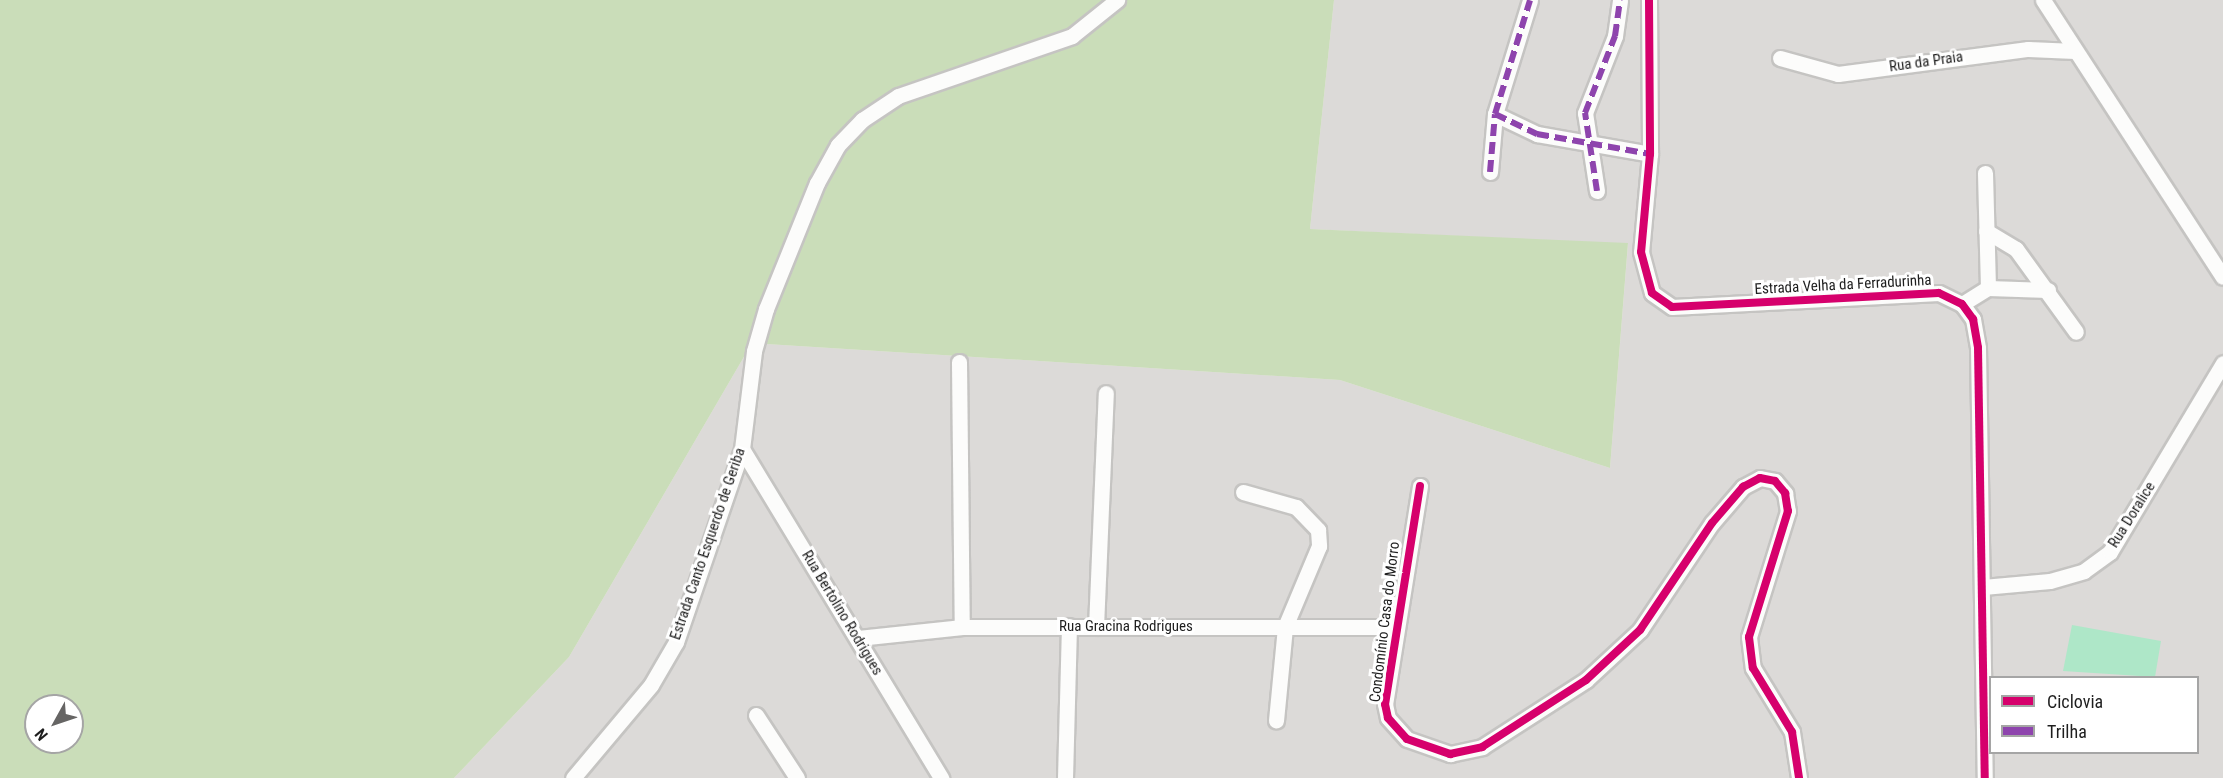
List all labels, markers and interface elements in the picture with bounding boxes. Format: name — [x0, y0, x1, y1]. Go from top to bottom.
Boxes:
street label: Rua da Praia — [1888, 48, 1964, 76]
street label: Estrada Velha da Ferradurinha — [1754, 271, 1932, 299]
street label: Estrada Canto Esquerdo de Geriba — [667, 446, 749, 642]
street label: Rua Doralice — [2105, 479, 2159, 551]
street label: Condomínio Casa do Morro — [1366, 541, 1404, 703]
street label: Rua Bertolino Rodrigues — [798, 547, 886, 679]
street label: Rua Gracina Rodrigues — [1059, 618, 1193, 636]
legend — [1989, 676, 2199, 754]
text: Ciclovia — [2047, 691, 2103, 712]
north arrow — [24, 694, 84, 754]
text: Trilha — [2047, 721, 2087, 742]
text: N — [31, 725, 52, 744]

